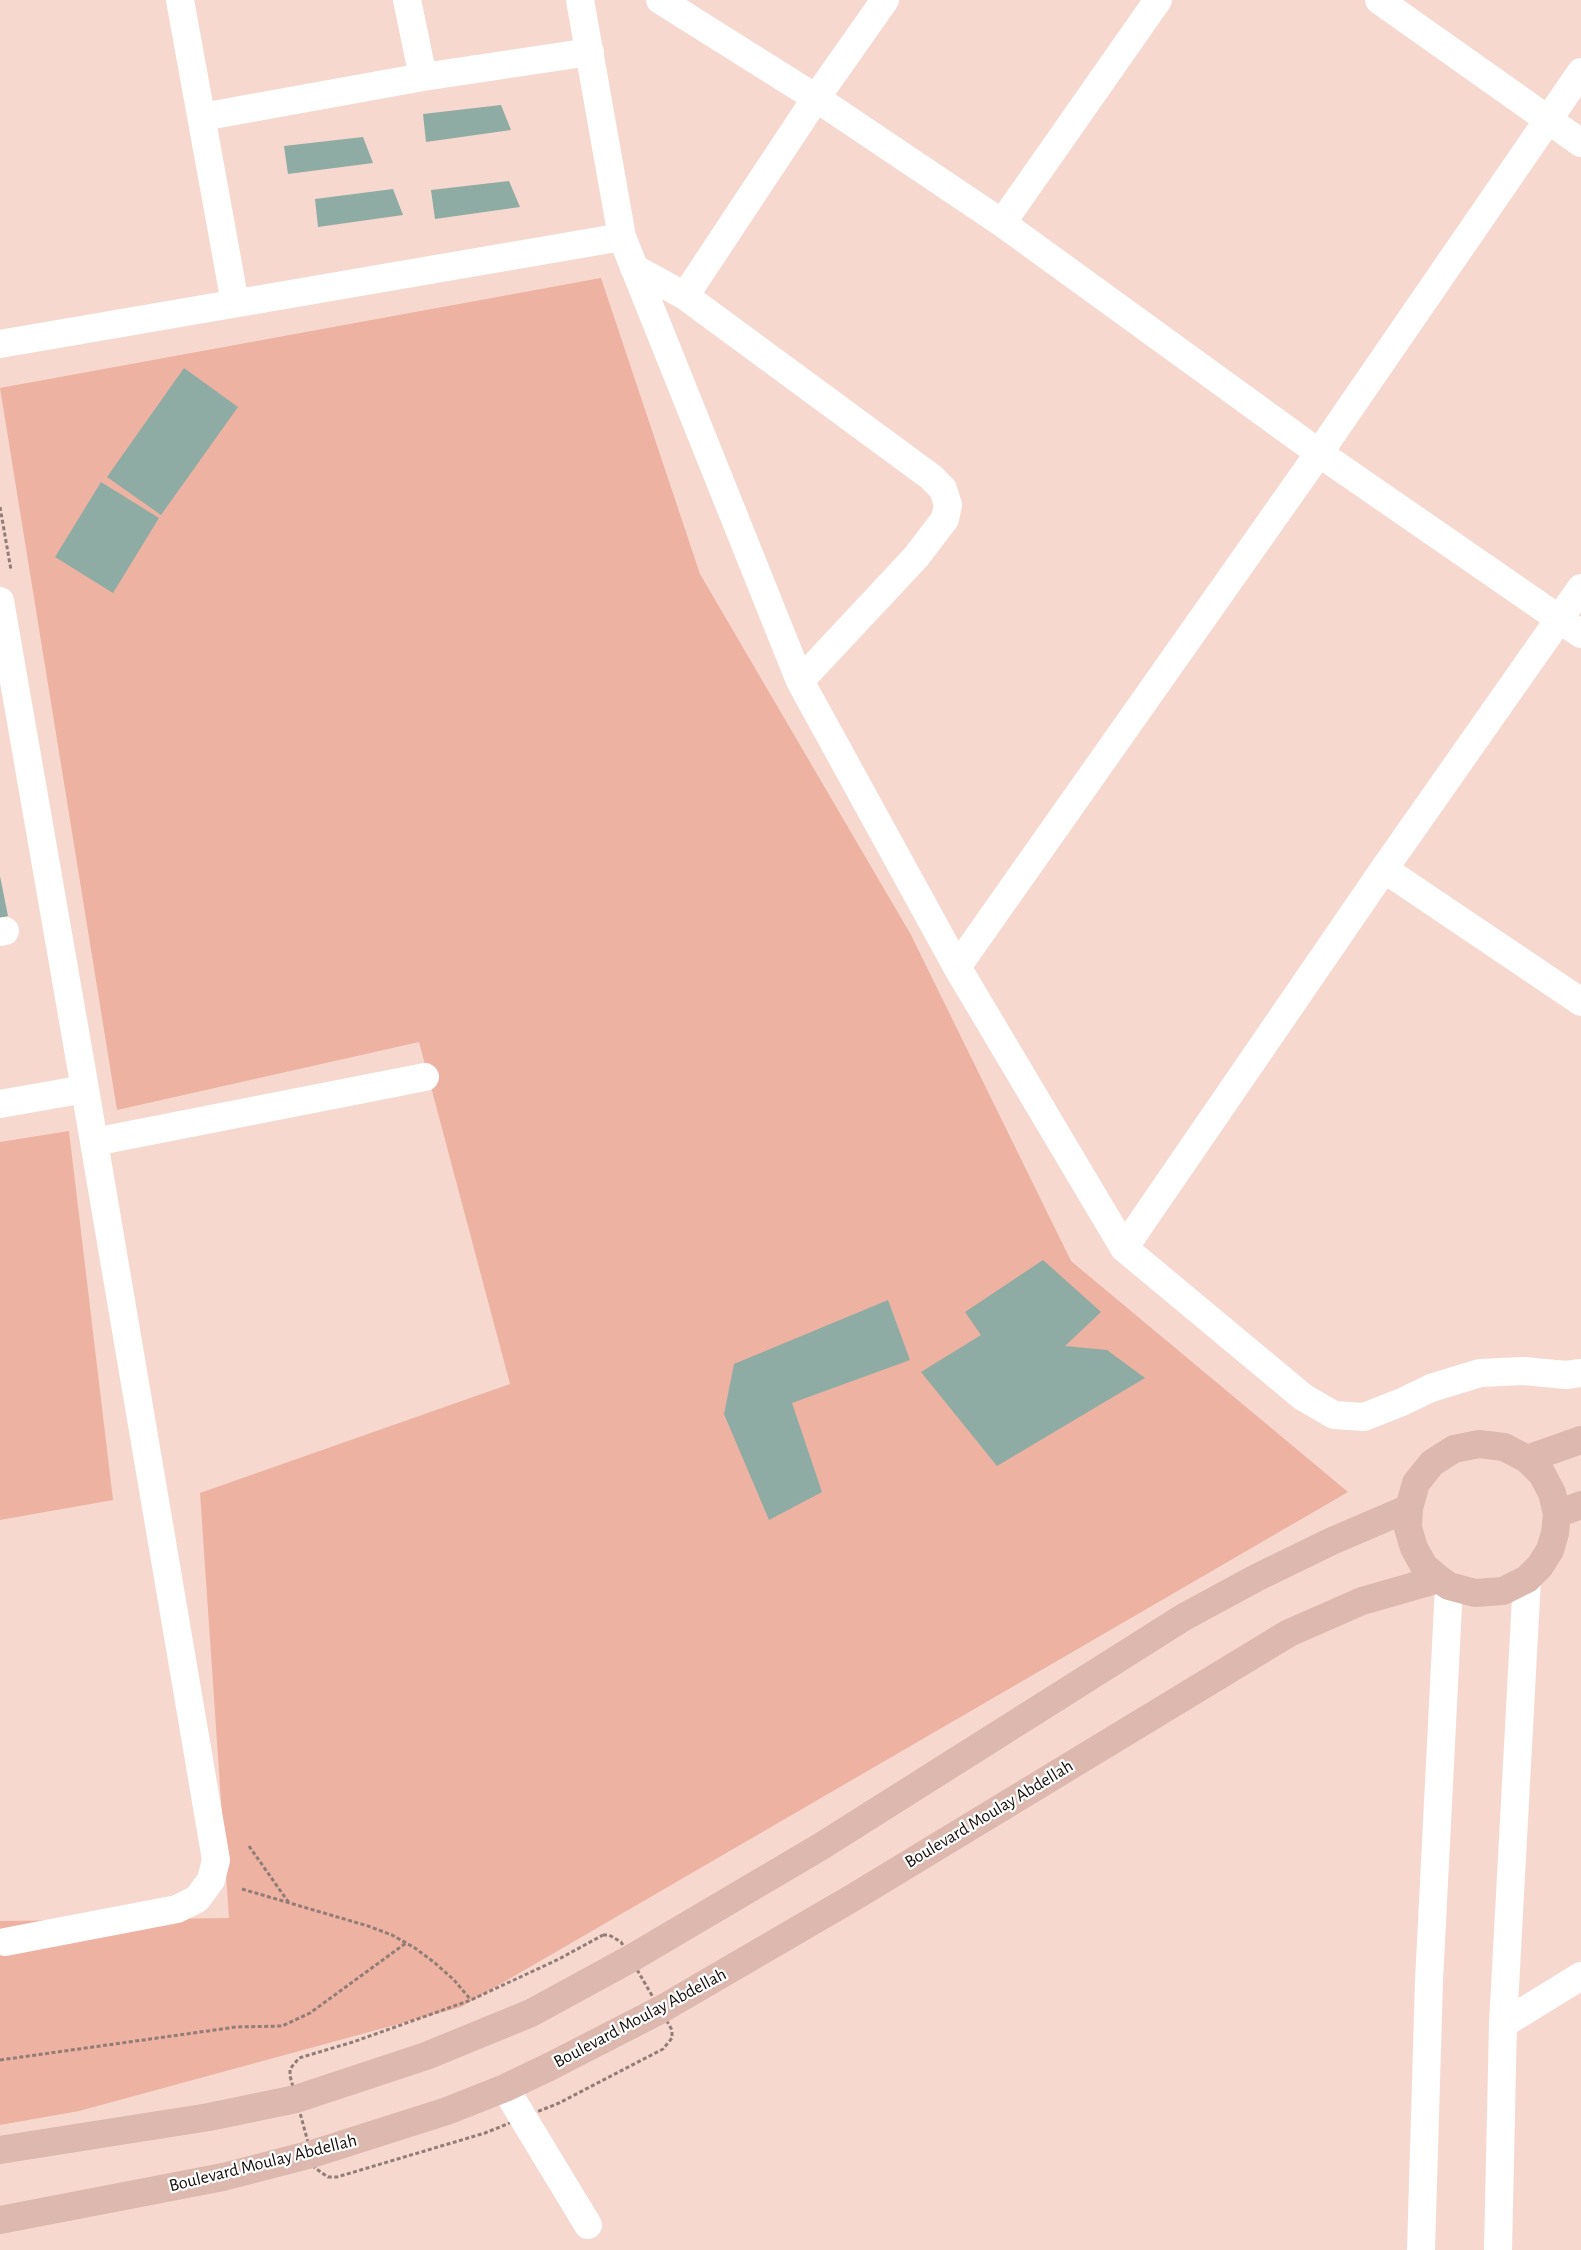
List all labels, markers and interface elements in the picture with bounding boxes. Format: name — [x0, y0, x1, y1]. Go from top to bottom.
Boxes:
street label: Boulevard Moulay Abdellah — [901, 1755, 1077, 1873]
street label: Boulevard Moulay Abdellah — [550, 1963, 730, 2073]
street label: Boulevard Moulay Abdellah — [167, 2129, 359, 2197]

